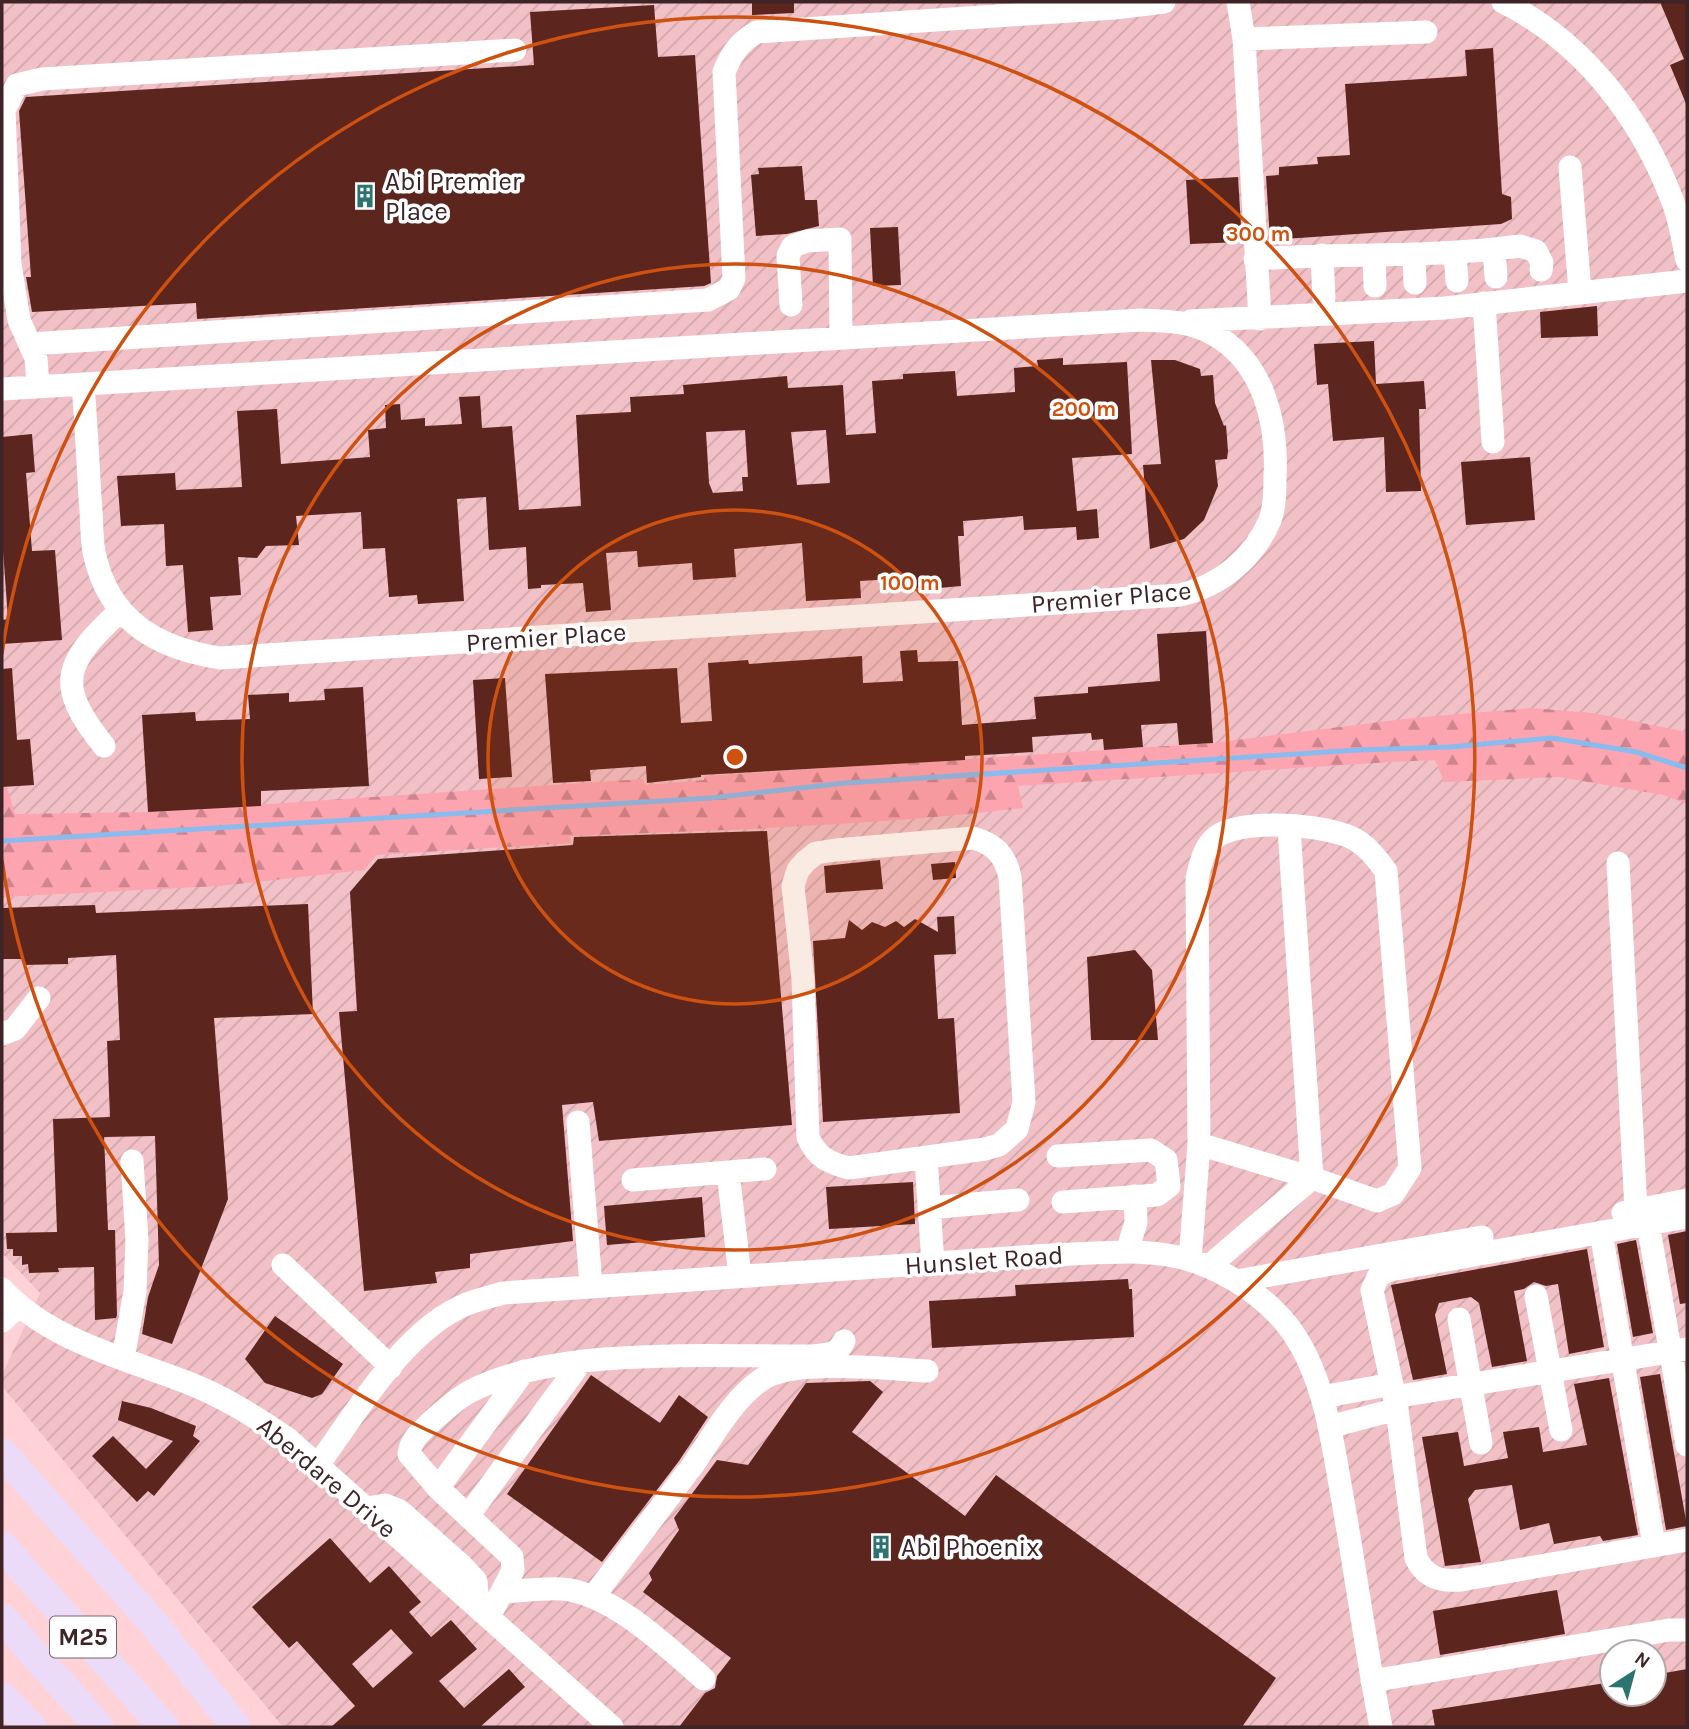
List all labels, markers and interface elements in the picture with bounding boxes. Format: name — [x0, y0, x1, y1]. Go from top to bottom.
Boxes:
place label: Abi Premier Place — [385, 166, 522, 227]
building icon: Abi Premier Place — [351, 182, 379, 210]
text: 300 m — [1226, 222, 1290, 246]
text: 200 m — [1052, 397, 1116, 421]
text: 100 m — [880, 571, 940, 595]
street label: Premier Place — [1030, 575, 1193, 620]
street label: Premier Place — [465, 616, 627, 659]
centre of rings — [723, 745, 747, 769]
street label: Hunslet Road — [904, 1239, 1064, 1282]
street label: Aberdare Drive — [251, 1410, 403, 1545]
place label: Abi Phoenix — [901, 1532, 1040, 1563]
building icon: Abi Phoenix — [867, 1533, 895, 1561]
road number: M25 — [50, 1616, 116, 1658]
north arrow — [1598, 1638, 1668, 1708]
text: N — [1630, 1647, 1654, 1673]

